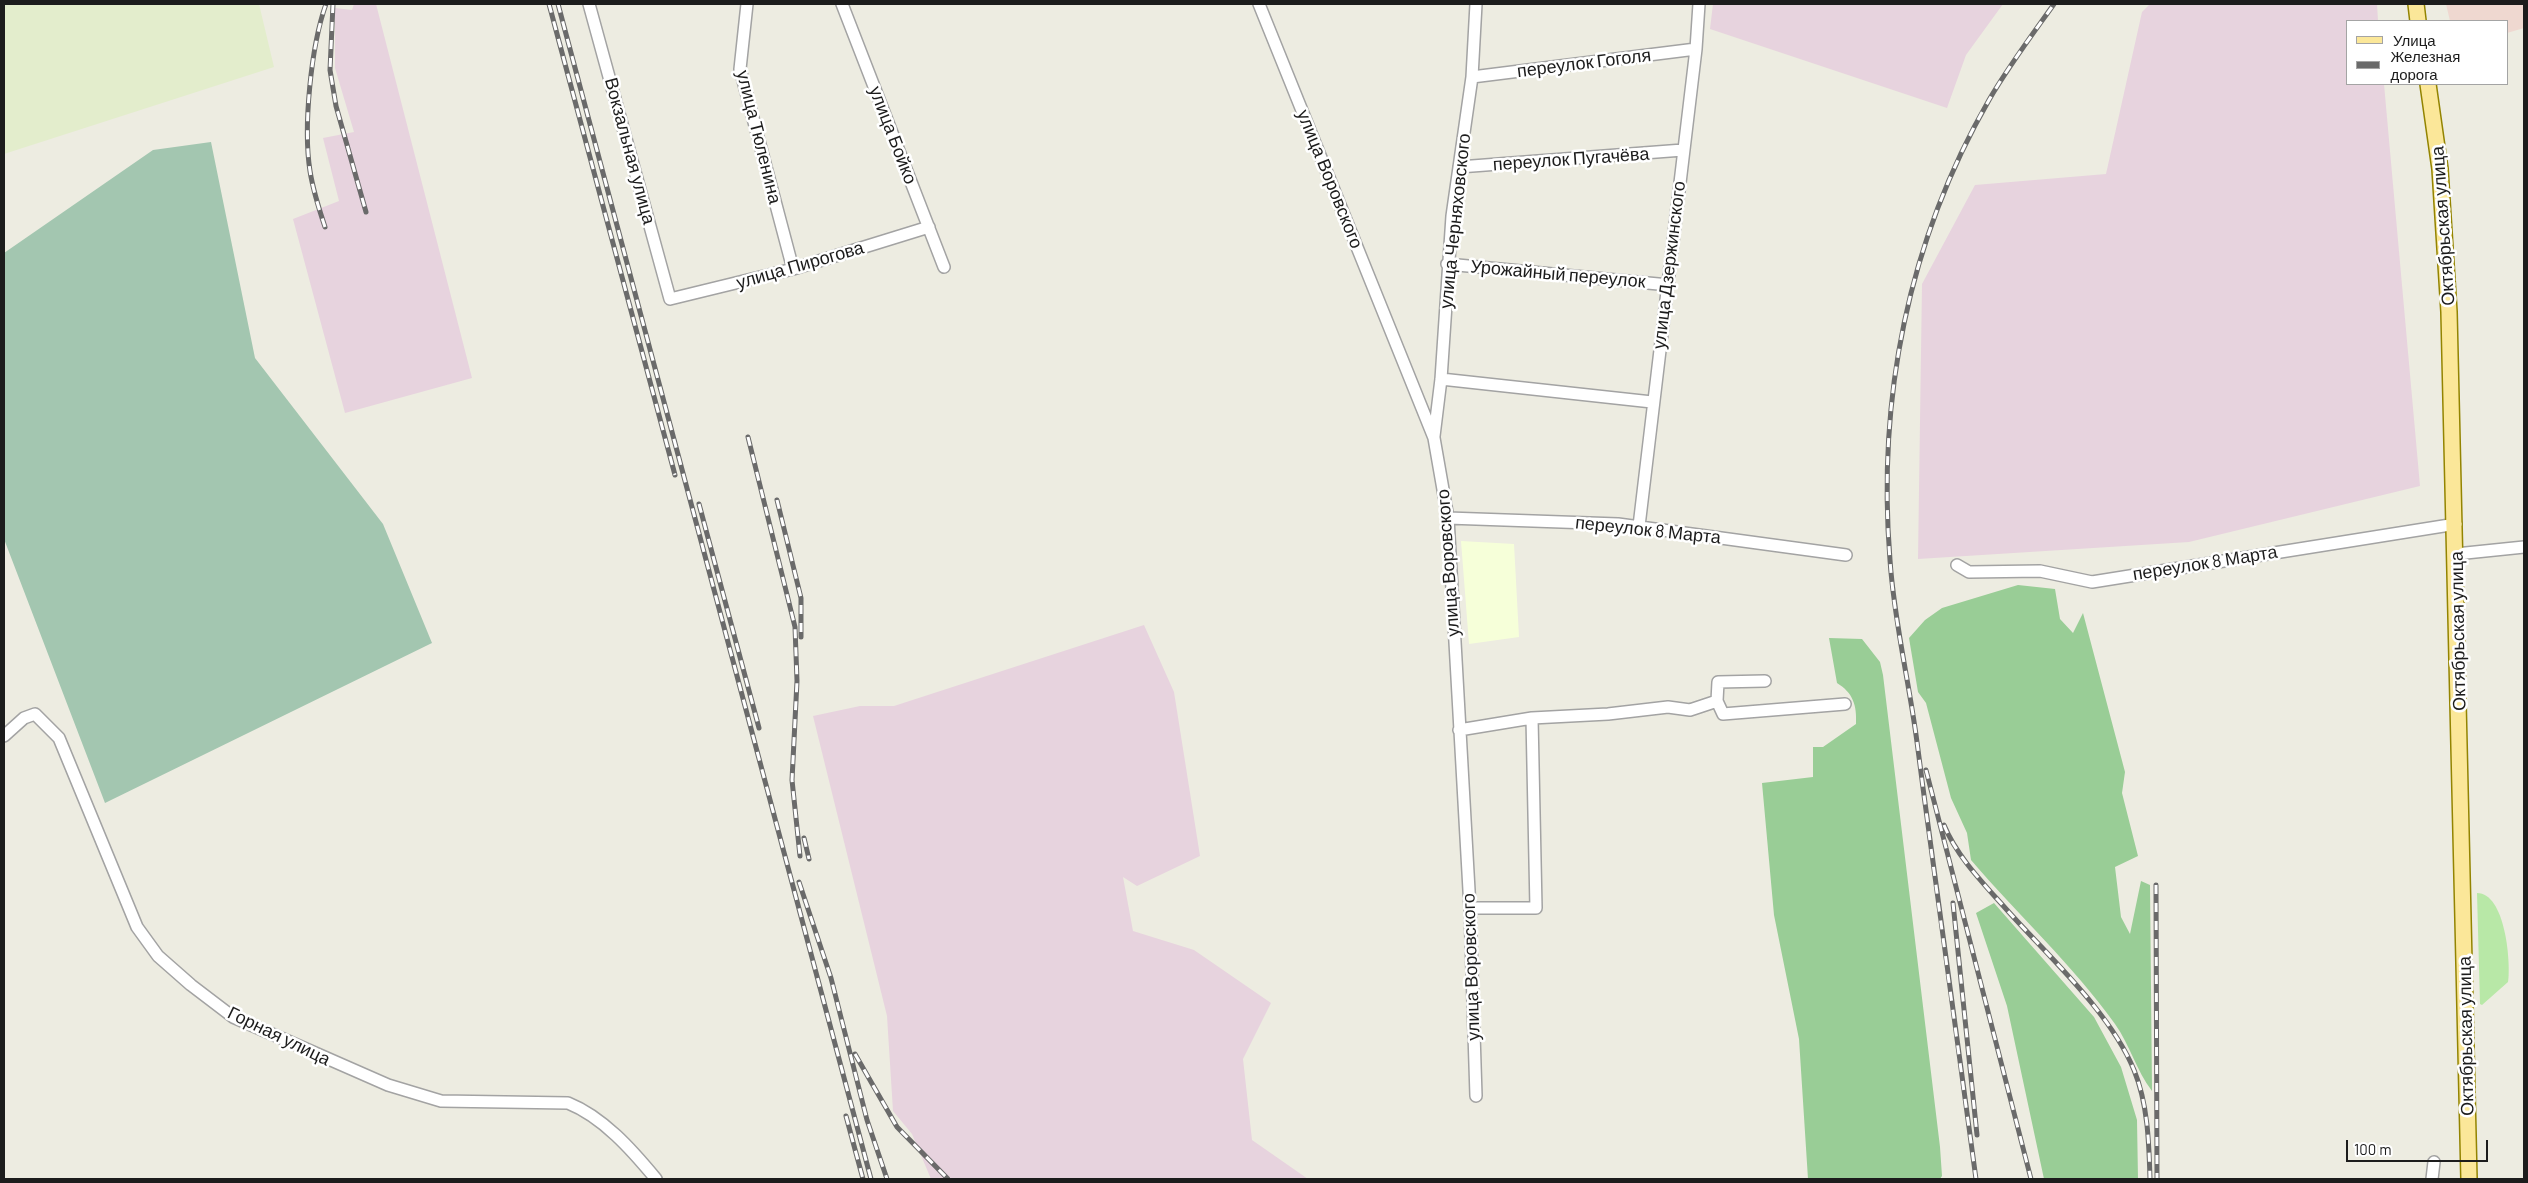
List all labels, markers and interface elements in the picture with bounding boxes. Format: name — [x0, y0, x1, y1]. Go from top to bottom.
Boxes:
legend — [2346, 20, 2508, 85]
text: Улица — [2393, 31, 2436, 49]
street label: переулок Гоголя — [1516, 44, 1652, 82]
text: Железная дорога — [2390, 47, 2460, 83]
street label: улица Тюленина — [732, 68, 786, 206]
street label: Вокзальная улица — [600, 75, 660, 227]
street label: улица Бойко — [864, 83, 922, 187]
street label: улица Воровского — [1292, 106, 1368, 252]
street label: улица Черняховского — [1435, 132, 1475, 310]
street label: переулок Пугачёва — [1492, 143, 1650, 175]
street label: Октябрьская улица — [2427, 146, 2459, 306]
street label: улица Дзержинского — [1648, 180, 1690, 350]
street label: улица Пирогова — [734, 236, 866, 294]
street label: Урожайный переулок — [1469, 256, 1647, 292]
street label: улица Воровского — [1432, 489, 1464, 637]
street label: переулок 8 Марта — [1574, 512, 1722, 548]
street label: переулок 8 Марта — [2131, 541, 2279, 585]
street label: Октябрьская улица — [2446, 551, 2470, 711]
street label: улица Воровского — [1458, 893, 1484, 1041]
street label: Октябрьская улица — [2454, 956, 2478, 1116]
street label: Горная улица — [224, 1002, 334, 1070]
scale bar — [2348, 1130, 2490, 1162]
text: 100 m — [2354, 1140, 2392, 1158]

